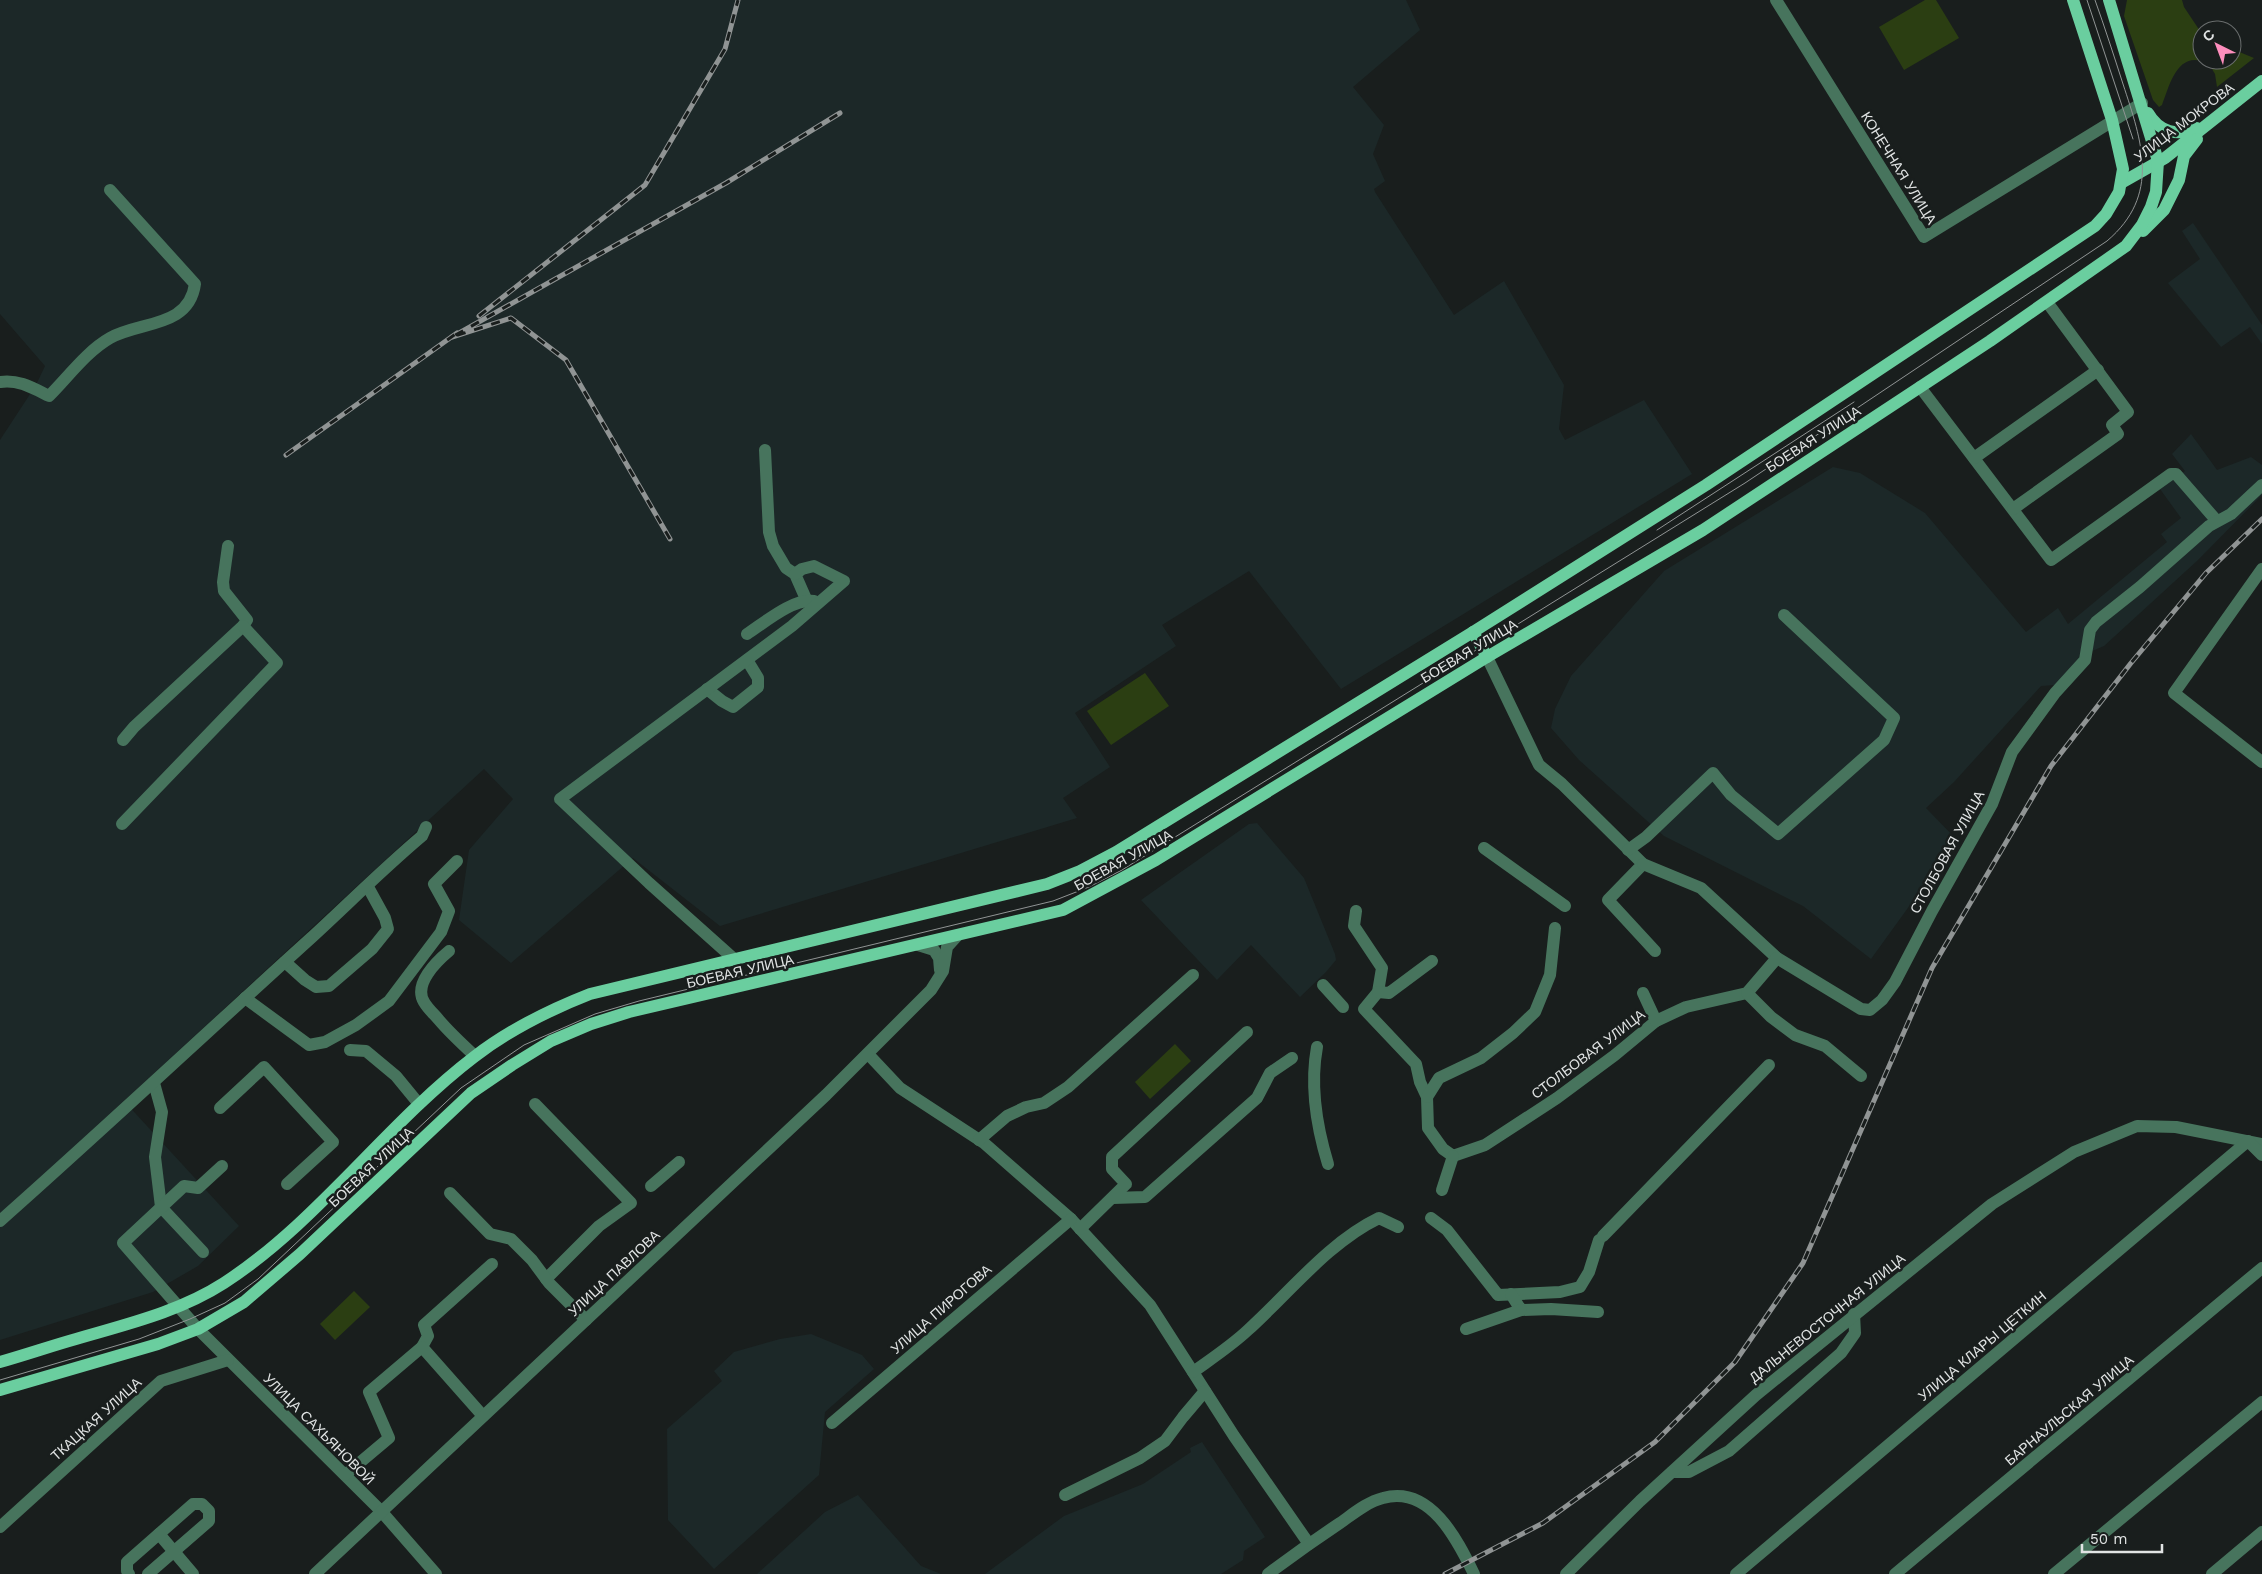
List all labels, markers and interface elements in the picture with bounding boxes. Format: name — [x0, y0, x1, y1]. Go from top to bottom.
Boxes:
north arrow — [2192, 20, 2242, 70]
text: С — [2199, 26, 2217, 45]
street label: УЛИЦА МОКРОВА — [2131, 79, 2238, 165]
street label: КОНЕЧНАЯ УЛИЦА — [1858, 109, 1940, 228]
street label: БОЕВАЯ УЛИЦА — [1763, 402, 1864, 476]
street label: БОЕВАЯ УЛИЦА — [1418, 616, 1521, 686]
street label: СТОЛБОВАЯ УЛИЦА — [1907, 787, 1988, 916]
street label: БОЕВАЯ УЛИЦА — [1071, 826, 1175, 894]
street label: БОЕВАЯ УЛИЦА — [685, 951, 796, 991]
street label: СТОЛБОВАЯ УЛИЦА — [1528, 1006, 1648, 1102]
street label: БОЕВАЯ УЛИЦА — [325, 1123, 417, 1210]
street label: УЛИЦА ПАВЛОВА — [565, 1226, 663, 1319]
street label: ДАЛЬНЕВОСТОЧНАЯ УЛИЦА — [1746, 1250, 1909, 1386]
street label: УЛИЦА ПИРОГОВА — [887, 1261, 995, 1357]
street label: УЛИЦА КЛАРЫ ЦЕТКИН — [1915, 1288, 2049, 1404]
street label: БАРНАУЛЬСКАЯ УЛИЦА — [2002, 1351, 2137, 1468]
street label: УЛИЦА САХЬЯНОВОЙ — [260, 1370, 378, 1488]
street label: ТКАЦКАЯ УЛИЦА — [47, 1374, 145, 1464]
scale bar — [2082, 1522, 2162, 1554]
text: 50 m — [2090, 1530, 2127, 1548]

